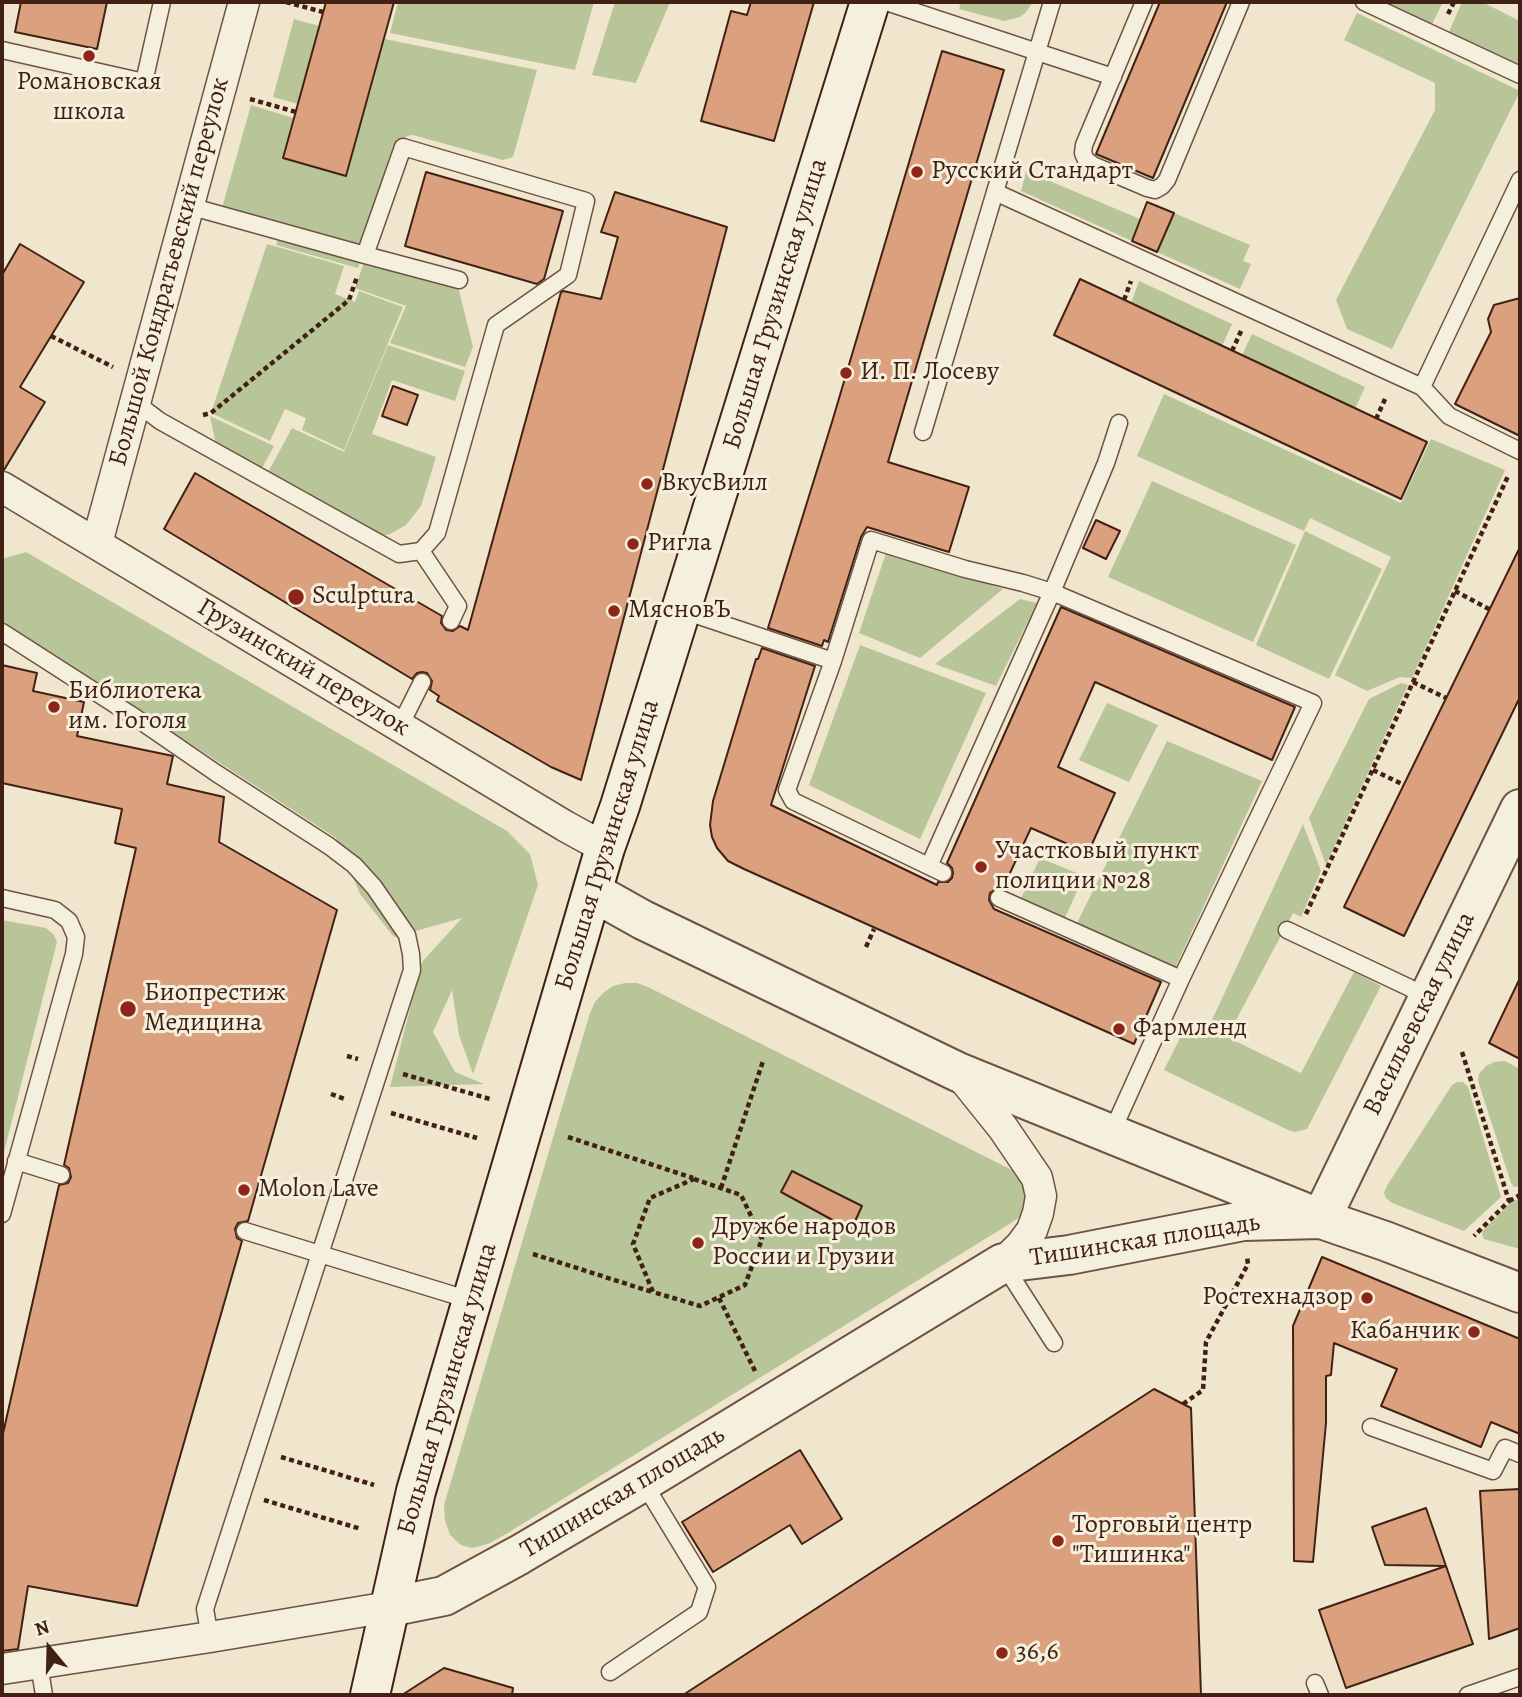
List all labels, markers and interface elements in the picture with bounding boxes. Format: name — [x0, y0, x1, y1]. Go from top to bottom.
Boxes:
marker: Романовская школа — [81, 48, 97, 64]
place label: Романовская школа — [16, 67, 162, 128]
street label: Большой Кондратьевский переулок — [103, 74, 237, 470]
street label: Большая Грузинская улица — [717, 155, 835, 453]
place label: Русский Стандарт — [931, 156, 1133, 188]
marker: Русский Стандарт — [909, 164, 925, 180]
place label: И. П. Лосеву — [860, 357, 999, 389]
marker: И. П. Лосеву — [838, 365, 854, 381]
place label: ВкусВилл — [661, 468, 768, 500]
marker: ВкусВилл — [639, 476, 655, 492]
place label: Ригла — [647, 528, 712, 560]
marker: Ригла — [625, 536, 641, 552]
place label: Sculptura — [312, 581, 415, 613]
marker: Sculptura — [286, 587, 306, 607]
street label: Грузинский переулок — [191, 592, 415, 744]
place label: МясновЪ — [628, 595, 730, 627]
marker: МясновЪ — [606, 603, 622, 619]
place label: Библиотека им. Гоголя — [68, 676, 202, 738]
street label: Большая Грузинская улица — [549, 696, 667, 994]
marker: Библиотека им. Гоголя — [46, 699, 62, 715]
place label: Участковый пункт полиции №28 — [995, 836, 1199, 898]
marker: Участковый пункт полиции №28 — [973, 859, 989, 875]
street label: Васильевская улица — [1357, 907, 1483, 1121]
place label: Биопрестиж Медицина — [144, 978, 286, 1040]
marker: Биопрестиж Медицина — [118, 999, 138, 1019]
place label: Фармленд — [1133, 1013, 1247, 1045]
marker: Фармленд — [1111, 1021, 1127, 1037]
place label: Molon Lave — [258, 1174, 379, 1206]
marker: Molon Lave — [236, 1182, 252, 1198]
street label: Тишинская площадь — [1028, 1207, 1262, 1275]
place label: Дружбе народов России и Грузии — [712, 1212, 896, 1274]
marker: Дружбе народов России и Грузии — [690, 1235, 706, 1251]
street label: Большая Грузинская улица — [391, 1239, 505, 1539]
place label: Ростехнадзор — [1202, 1282, 1353, 1314]
marker: Ростехнадзор — [1359, 1290, 1375, 1306]
place label: Кабанчик — [1350, 1316, 1460, 1348]
marker: Кабанчик — [1466, 1324, 1482, 1340]
street label: Тишинская площадь — [515, 1420, 731, 1566]
place label: Торговый центр "Тишинка" — [1072, 1510, 1252, 1572]
marker: Торговый центр "Тишинка" — [1050, 1533, 1066, 1549]
north arrow — [14, 1613, 84, 1683]
text: N — [31, 1614, 53, 1643]
place label: 36,6 — [1016, 1637, 1058, 1669]
marker: 36,6 — [994, 1645, 1010, 1661]

